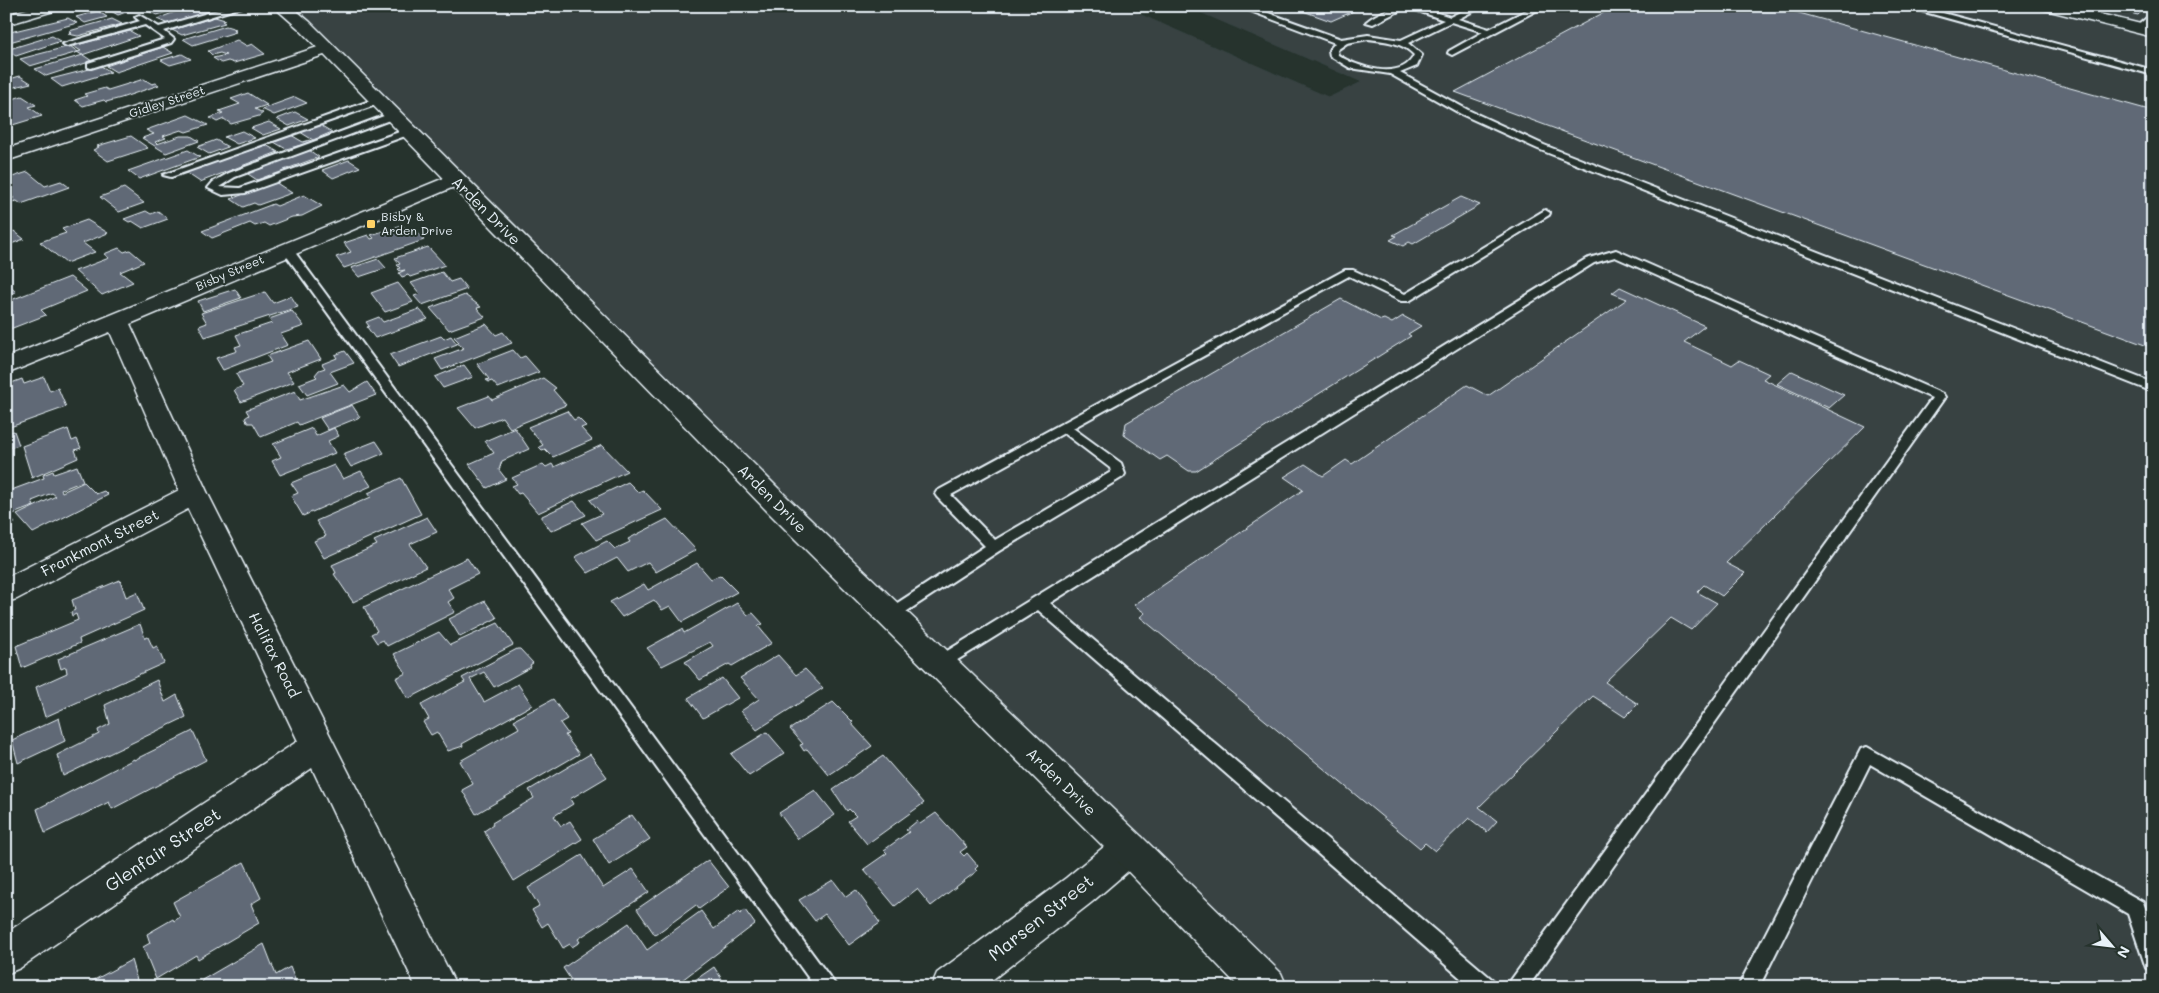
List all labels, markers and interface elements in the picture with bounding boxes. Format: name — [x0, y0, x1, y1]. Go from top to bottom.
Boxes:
street label: Gidley Street — [127, 81, 207, 121]
street label: Arden Drive — [448, 172, 525, 249]
place label: Bisby & Arden Drive — [381, 208, 453, 238]
marker: Bisby & Arden Drive — [365, 218, 377, 230]
street label: Bisby Street — [193, 250, 266, 294]
street label: Arden Drive — [734, 460, 811, 537]
street label: Frankmont Street — [37, 504, 162, 580]
street label: Halifax Road — [245, 608, 305, 701]
street label: Arden Drive — [1023, 743, 1101, 820]
street label: Glenfair Street — [100, 802, 225, 897]
street label: Marsen Street — [983, 869, 1098, 966]
north arrow — [2086, 920, 2136, 970]
text: N — [2113, 943, 2135, 961]

